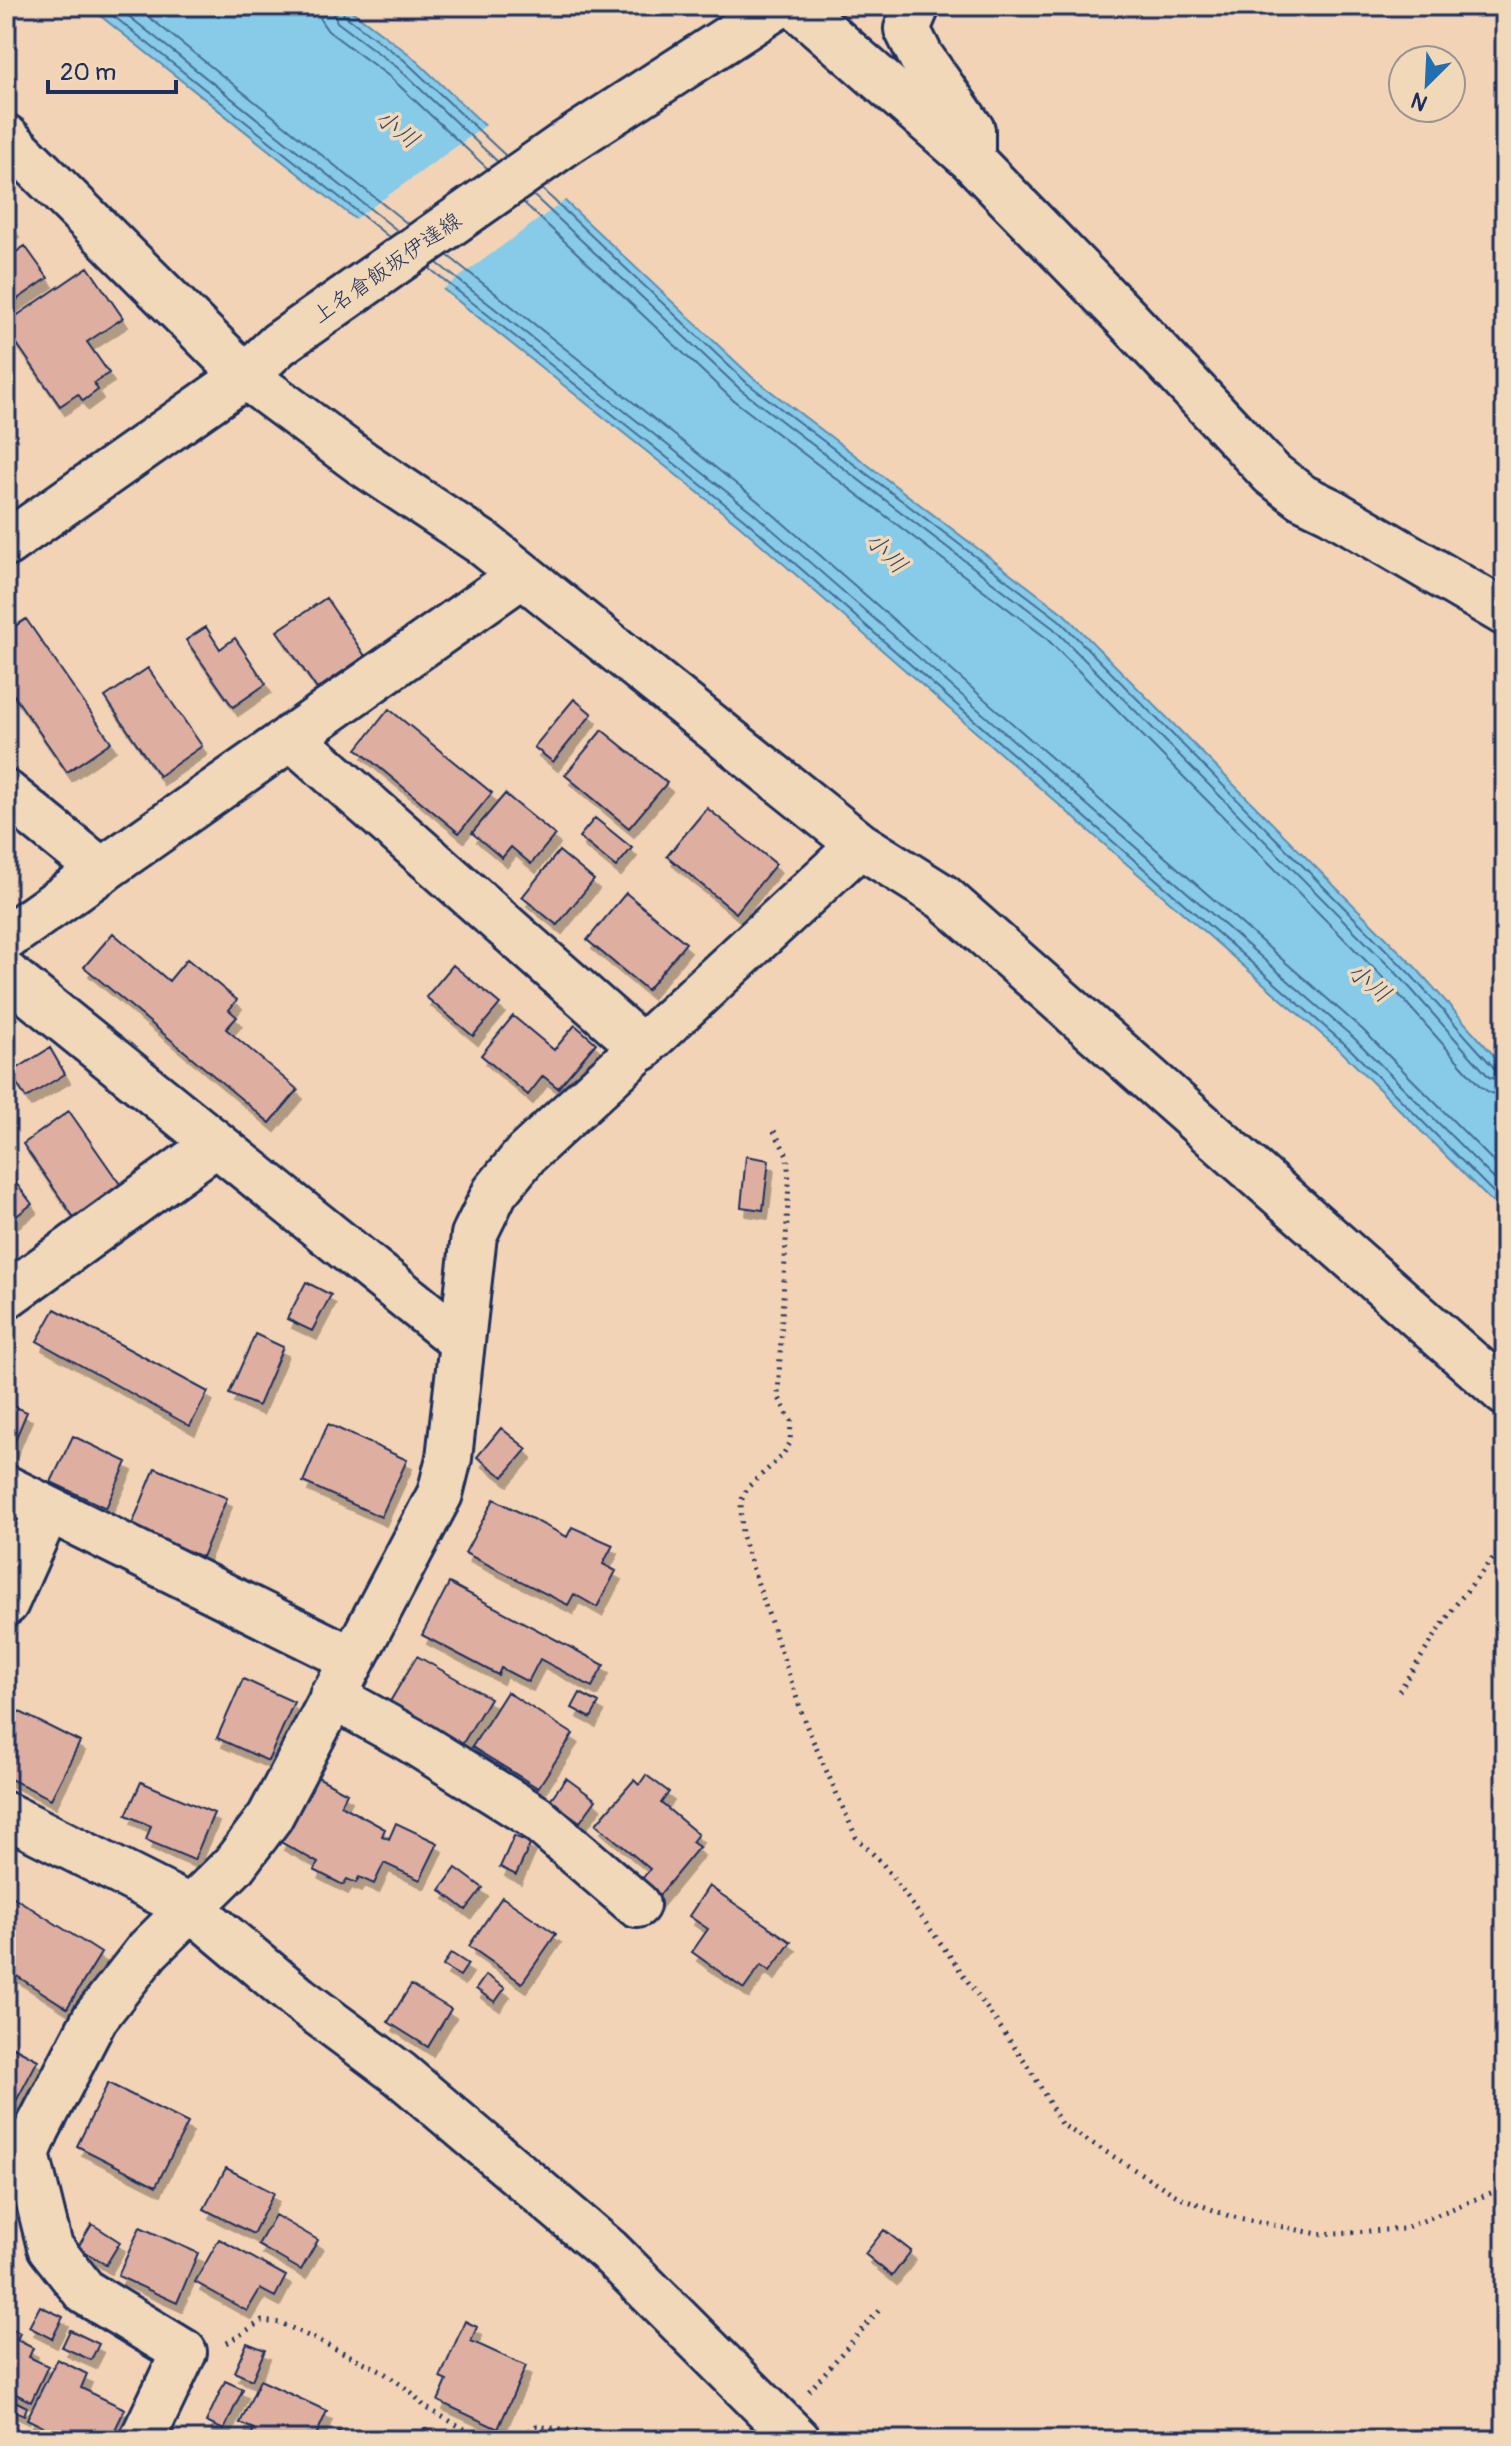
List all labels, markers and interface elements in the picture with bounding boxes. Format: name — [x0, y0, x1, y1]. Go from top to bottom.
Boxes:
scale bar — [48, 44, 176, 94]
north arrow — [1387, 44, 1467, 124]
text: 20 m — [60, 58, 116, 87]
text: N — [1407, 85, 1432, 117]
water label: 小川 — [369, 103, 425, 155]
street label: 上名倉飯坂伊達線 — [307, 206, 467, 330]
water label: 小川 — [859, 526, 913, 580]
water label: 小川 — [1341, 957, 1397, 1009]

